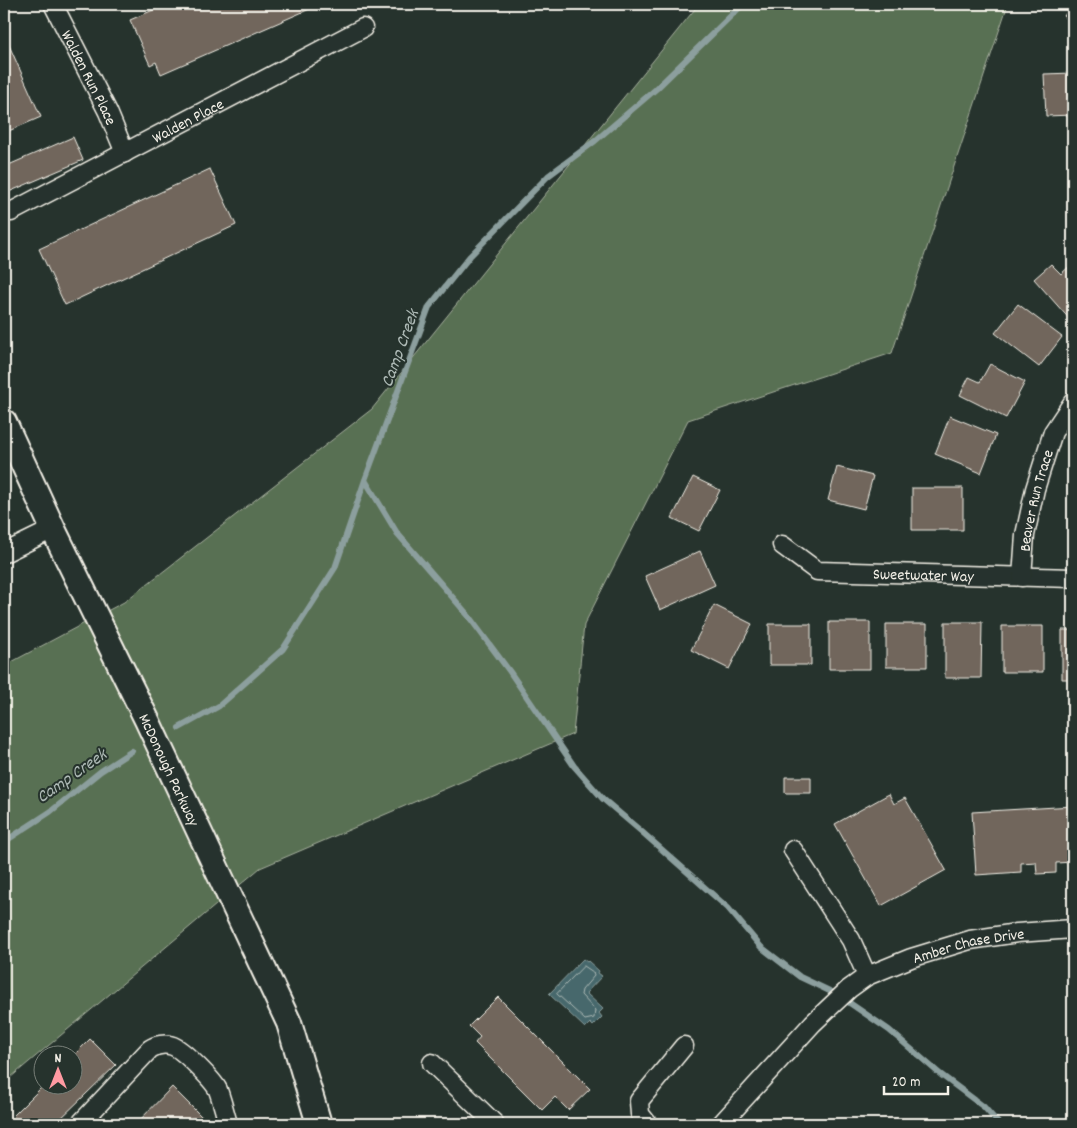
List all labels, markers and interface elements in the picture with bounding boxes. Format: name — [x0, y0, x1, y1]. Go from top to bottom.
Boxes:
street label: Walden Run Place — [54, 27, 121, 129]
street label: Walden Place — [149, 94, 229, 150]
water label: Camp Creek — [376, 305, 427, 391]
street label: Beaver Run Trace — [1015, 447, 1061, 552]
street label: Sweetwater Way — [873, 564, 975, 589]
street label: McDonough Parkway — [131, 710, 204, 831]
water label: Camp Creek — [32, 743, 114, 810]
street label: Amber Chase Drive — [910, 924, 1025, 971]
north arrow — [32, 1046, 82, 1096]
text: N — [55, 1049, 62, 1069]
scale bar — [884, 1063, 948, 1095]
text: 20 m — [892, 1072, 920, 1094]

